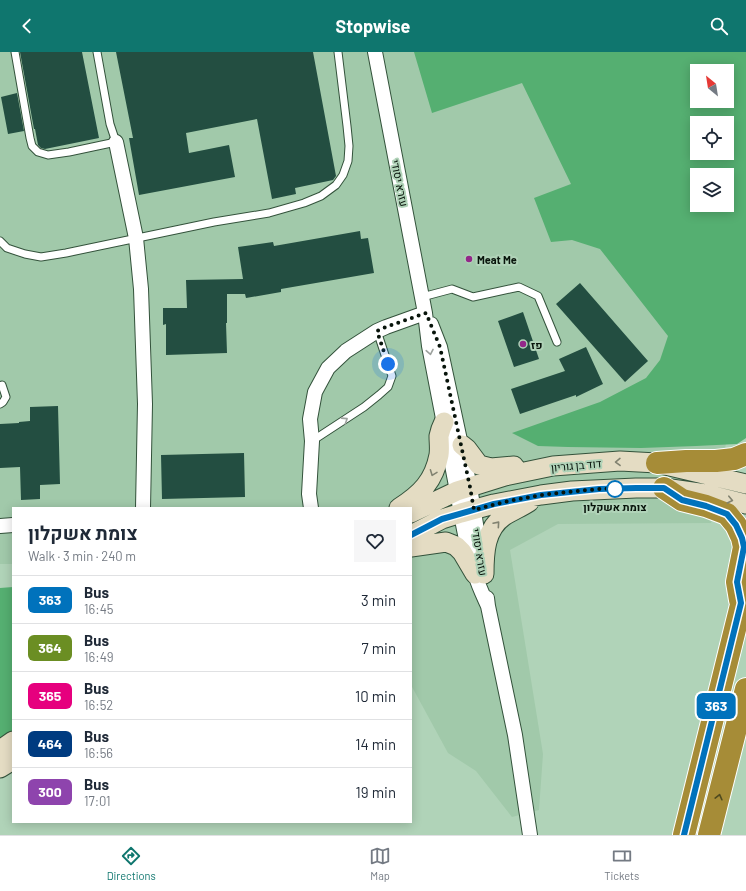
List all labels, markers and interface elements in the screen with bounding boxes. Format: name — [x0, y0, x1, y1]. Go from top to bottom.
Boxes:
icon: back — [16, 15, 38, 37]
text: Stopwise — [336, 15, 410, 37]
icon: search — [708, 15, 730, 37]
north arrow — [690, 64, 734, 108]
map controls — [690, 64, 734, 212]
button: locate — [690, 116, 734, 160]
street label: עזרא יסודי — [389, 158, 411, 208]
button: layers — [690, 168, 734, 212]
place label: Meat Me — [477, 253, 517, 266]
marker: Meat Me — [464, 254, 474, 264]
place label: פז — [531, 338, 543, 351]
marker: פז — [518, 339, 528, 349]
one-way arrow — [425, 349, 434, 355]
your location — [378, 354, 398, 374]
one-way arrow — [341, 417, 348, 425]
street label: דוד בן גוריון — [550, 456, 602, 474]
one-way arrow — [615, 458, 621, 466]
one-way arrow — [429, 469, 437, 476]
marker: צומת אשקלון — [606, 480, 624, 498]
one-way arrow — [726, 495, 733, 504]
place label: צומת אשקלון — [583, 500, 647, 513]
button: heart — [354, 520, 396, 562]
text: צומת אשקלון — [28, 521, 138, 544]
one-way arrow — [492, 521, 499, 529]
street label: עזרא יסודי — [470, 528, 490, 576]
text: Walk · 3 min · 240 m — [28, 548, 136, 564]
text: Bus — [84, 583, 109, 601]
text: 363 — [39, 591, 61, 608]
text: 3 min — [361, 591, 396, 609]
text: 16:45 — [84, 601, 114, 617]
text: Bus — [84, 631, 109, 649]
text: 364 — [38, 639, 62, 656]
text: 7 min — [362, 639, 396, 657]
text: 16:49 — [84, 649, 114, 665]
text: Bus — [84, 679, 109, 697]
text: 365 — [39, 687, 61, 704]
text: 10 min — [355, 687, 396, 705]
line badge: 363 — [693, 693, 739, 719]
text: 16:52 — [84, 697, 113, 713]
text: 363 — [705, 697, 727, 714]
text: Bus — [84, 727, 109, 745]
text: 464 — [38, 735, 62, 752]
text: 14 min — [355, 735, 396, 753]
text: 16:56 — [84, 745, 113, 761]
text: Bus — [84, 775, 109, 793]
text: 300 — [38, 783, 62, 800]
text: 19 min — [356, 783, 396, 801]
text: 17:01 — [84, 793, 111, 809]
one-way arrow — [714, 794, 722, 800]
tab: Directions — [107, 845, 156, 882]
tab: Map — [369, 845, 391, 882]
tab: Tickets — [604, 845, 639, 882]

